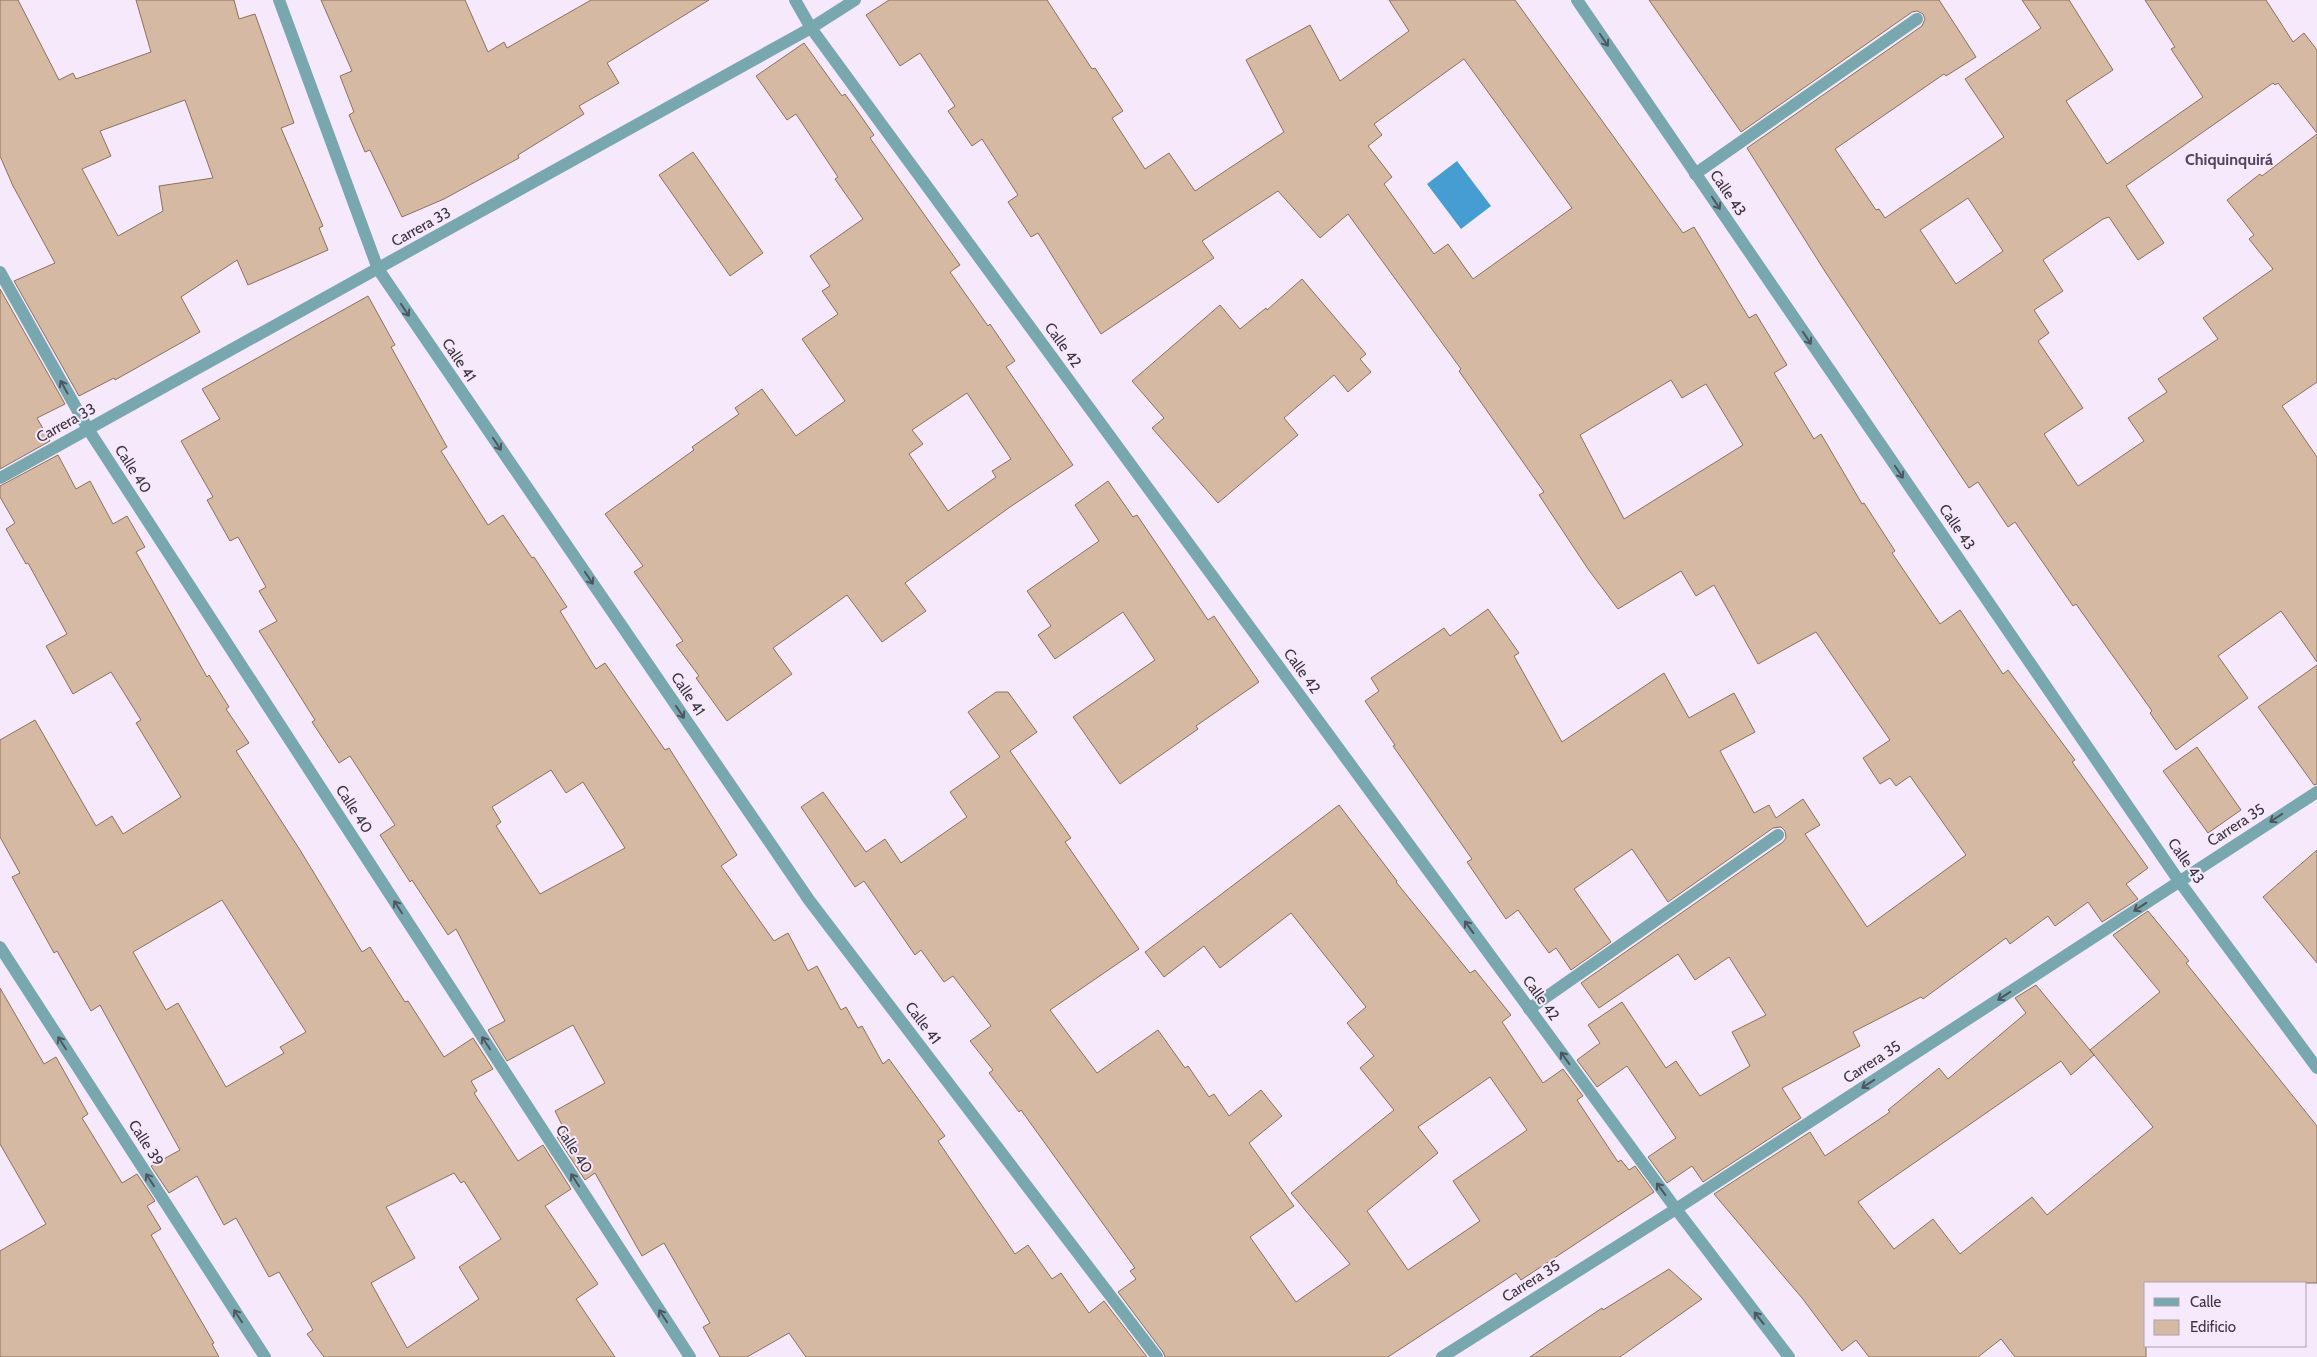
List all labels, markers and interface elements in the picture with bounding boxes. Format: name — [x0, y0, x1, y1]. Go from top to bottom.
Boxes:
one-way arrow — [1599, 33, 1609, 47]
district label: Chiquinquirá — [2185, 150, 2273, 169]
street label: Calle 43 — [1706, 167, 1750, 219]
one-way arrow — [1711, 196, 1721, 210]
street label: Carrera 33 — [388, 203, 454, 251]
one-way arrow — [400, 302, 410, 316]
street label: Calle 42 — [1041, 319, 1085, 371]
one-way arrow — [1802, 330, 1812, 344]
street label: Calle 41 — [438, 335, 480, 385]
one-way arrow — [59, 380, 69, 395]
street label: Carrera 33 — [33, 399, 99, 447]
one-way arrow — [492, 437, 502, 451]
street label: Calle 40 — [111, 442, 155, 496]
one-way arrow — [1894, 464, 1904, 478]
street label: Calle 43 — [1935, 501, 1979, 553]
one-way arrow — [584, 571, 594, 585]
street label: Calle 42 — [1280, 645, 1324, 697]
street label: Calle 41 — [667, 669, 709, 719]
one-way arrow — [675, 705, 685, 719]
street label: Calle 40 — [332, 782, 376, 836]
street label: Carrera 35 — [2204, 800, 2268, 850]
one-way arrow — [2269, 813, 2283, 823]
street label: Calle 43 — [2164, 835, 2208, 887]
one-way arrow — [393, 900, 403, 914]
one-way arrow — [2133, 902, 2147, 912]
one-way arrow — [1464, 920, 1474, 934]
street label: Calle 42 — [1519, 972, 1563, 1024]
one-way arrow — [1997, 990, 2011, 1001]
street label: Calle 41 — [901, 998, 945, 1048]
one-way arrow — [57, 1037, 67, 1051]
one-way arrow — [481, 1037, 491, 1051]
street label: Carrera 35 — [1840, 1037, 1904, 1087]
one-way arrow — [1560, 1051, 1570, 1065]
one-way arrow — [1861, 1080, 1875, 1090]
street label: Calle 39 — [125, 1117, 167, 1169]
street label: Calle 40 — [552, 1122, 596, 1176]
one-way arrow — [145, 1173, 155, 1187]
one-way arrow — [569, 1173, 579, 1187]
one-way arrow — [1656, 1182, 1666, 1196]
street label: Carrera 35 — [1499, 1256, 1563, 1306]
legend — [2144, 1282, 2307, 1347]
text: Calle — [2190, 1293, 2221, 1311]
one-way arrow — [233, 1309, 244, 1323]
one-way arrow — [658, 1309, 668, 1323]
one-way arrow — [1754, 1312, 1765, 1325]
text: Edificio — [2190, 1318, 2236, 1336]

